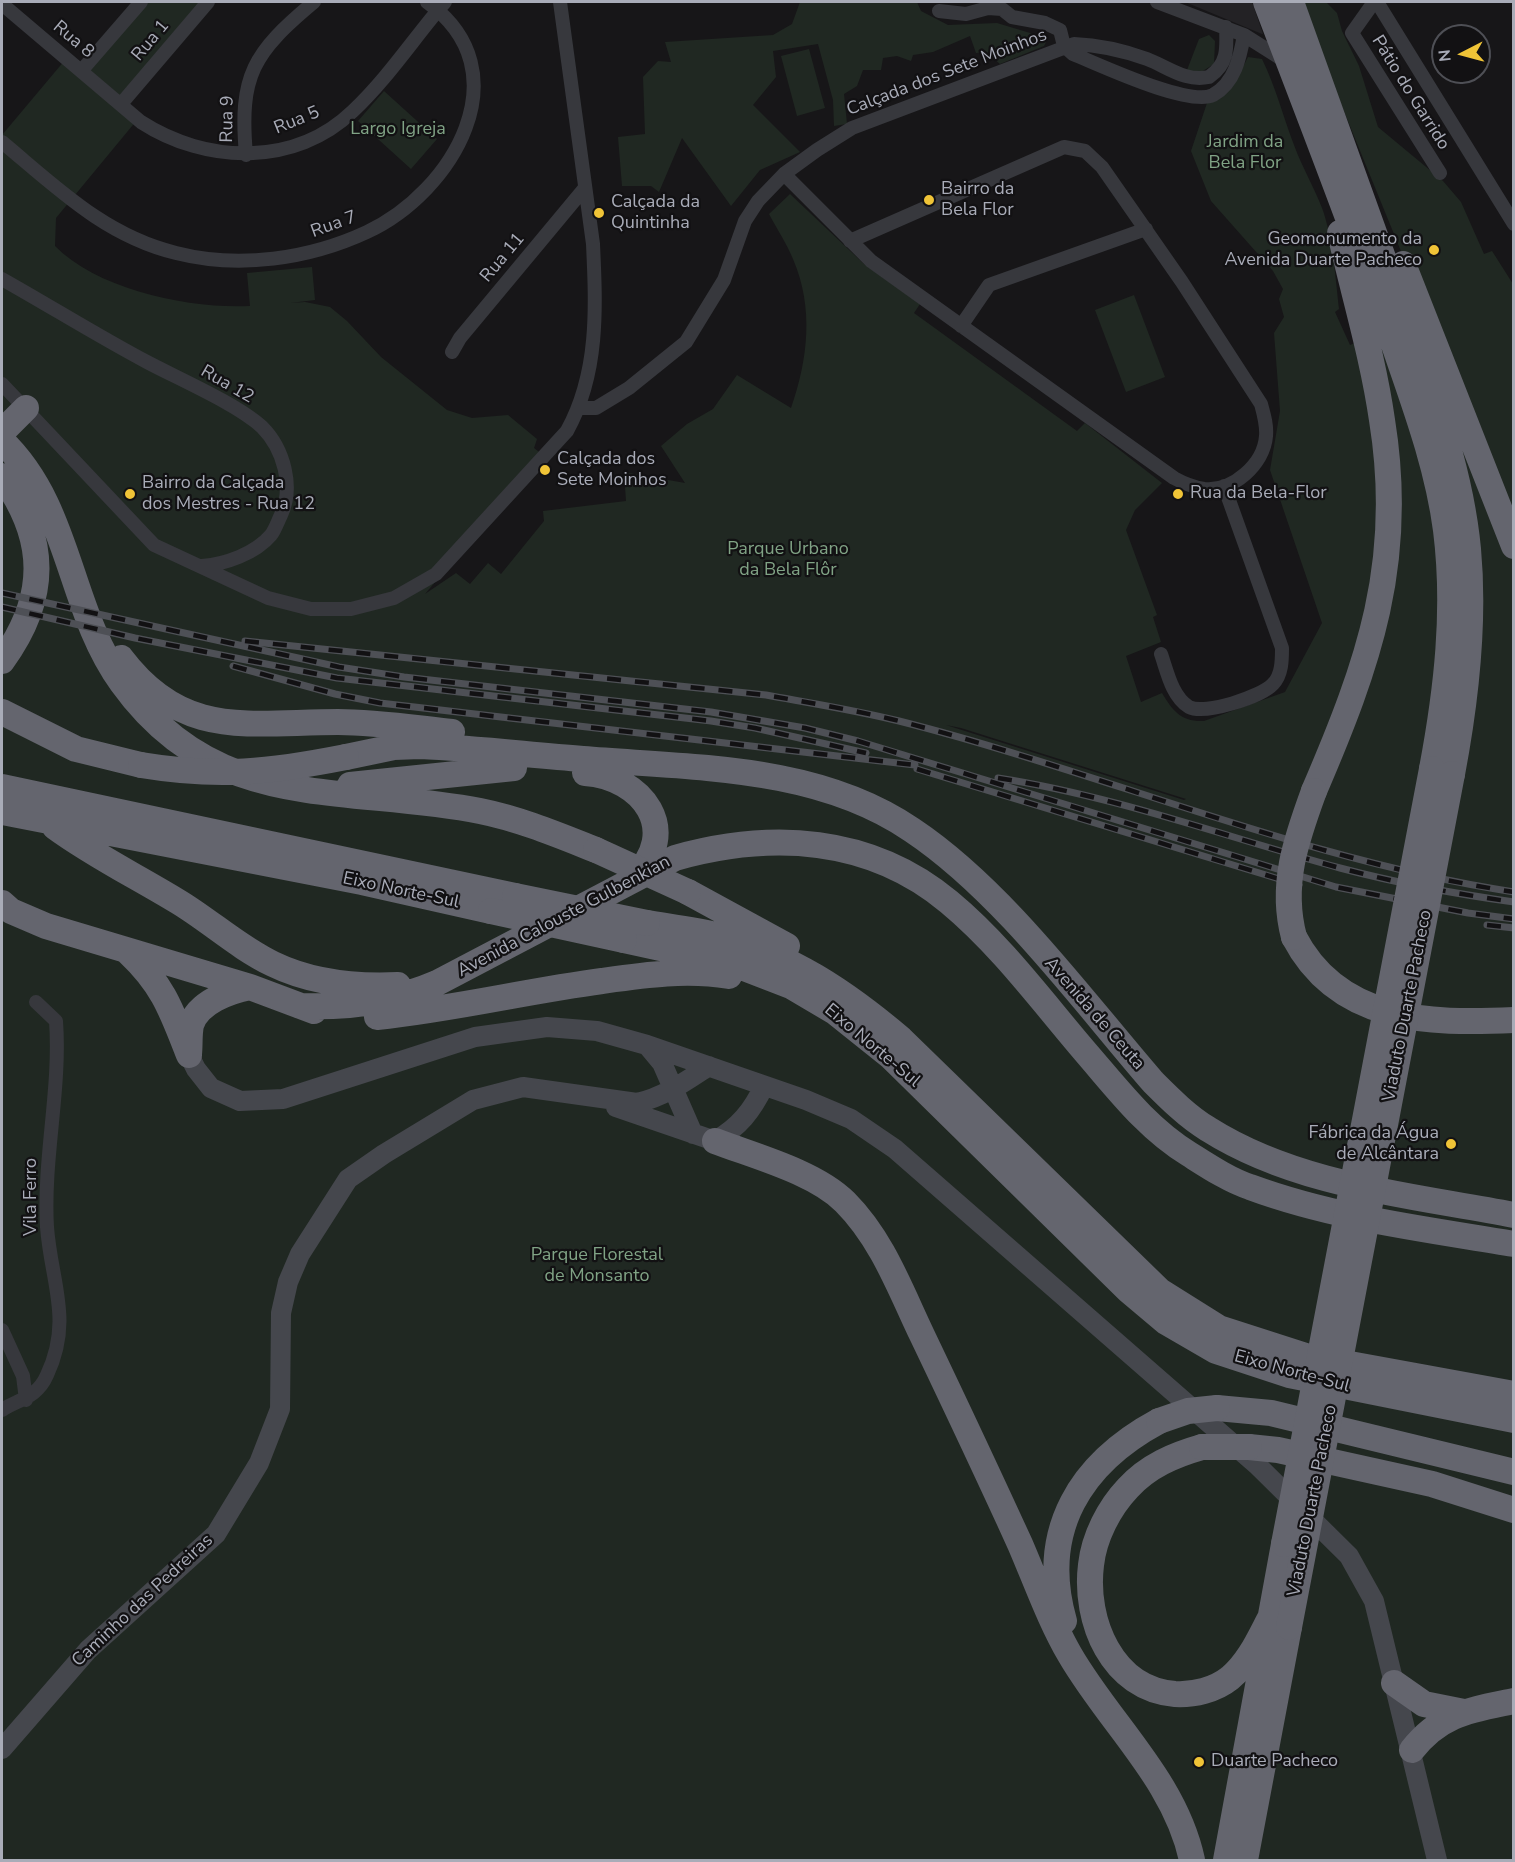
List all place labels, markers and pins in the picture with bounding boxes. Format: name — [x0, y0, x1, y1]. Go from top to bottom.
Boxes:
place label: Bairro da Bela Flor — [941, 179, 1014, 222]
place label: Calçada da Quintinha — [611, 192, 700, 234]
marker: Bairro da Bela Flor — [922, 193, 936, 207]
marker: Calçada da Quintinha — [592, 206, 606, 220]
place label: Geomonumento da Avenida Duarte Pacheco — [1224, 229, 1422, 272]
marker: Geomonumento da Avenida Duarte Pacheco — [1427, 243, 1441, 257]
place label: Calçada dos Sete Moinhos — [557, 449, 667, 492]
marker: Calçada dos Sete Moinhos — [538, 463, 552, 477]
place label: Bairro da Calçada dos Mestres - Rua 12 — [142, 473, 315, 516]
place label: Rua da Bela-Flor — [1190, 483, 1327, 505]
marker: Bairro da Calçada dos Mestres - Rua 12 — [123, 487, 137, 501]
marker: Rua da Bela-Flor — [1171, 487, 1185, 501]
place label: Fábrica da Água de Alcântara — [1309, 1123, 1439, 1166]
marker: Fábrica da Água de Alcântara — [1444, 1137, 1458, 1151]
place label: Duarte Pacheco — [1211, 1751, 1338, 1773]
marker: Duarte Pacheco — [1192, 1755, 1206, 1769]

